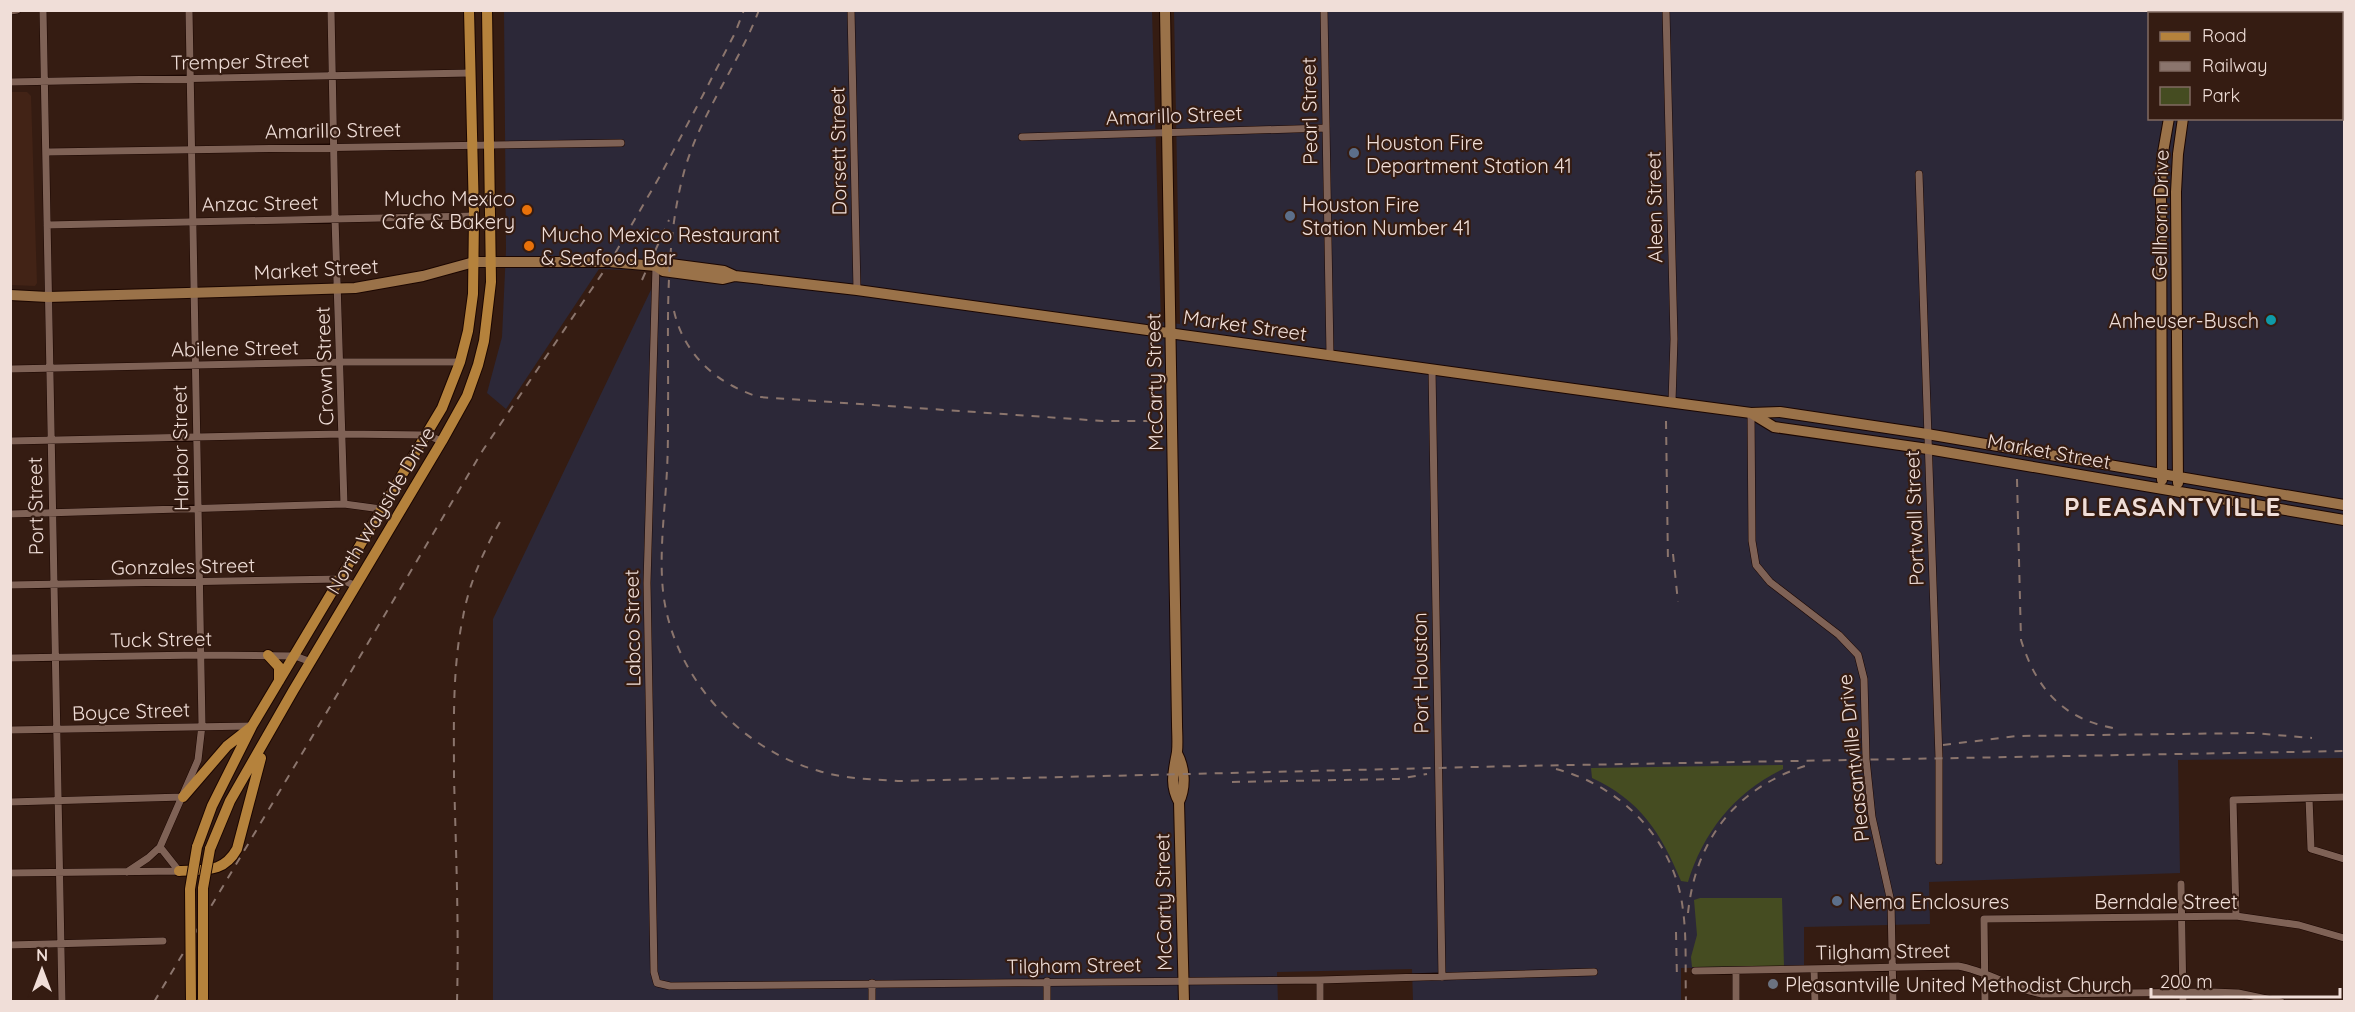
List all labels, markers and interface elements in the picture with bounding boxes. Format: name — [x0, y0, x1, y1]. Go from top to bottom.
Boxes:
legend — [2148, 12, 2343, 120]
text: Road — [2202, 24, 2247, 47]
street label: Tremper Street — [170, 47, 310, 75]
text: Railway — [2202, 54, 2268, 77]
street label: Pearl Street — [1296, 57, 1322, 165]
text: Park — [2202, 84, 2240, 107]
street label: Dorsett Street — [824, 86, 852, 216]
street label: Amarillo Street — [1105, 100, 1243, 130]
street label: Amarillo Street — [265, 116, 402, 144]
place label: Houston Fire Department Station 41 — [1366, 130, 1572, 178]
marker: Houston Fire Department Station 41 — [1347, 146, 1361, 160]
street label: Gellhorn Drive — [2146, 149, 2174, 281]
street label: Aleen Street — [1641, 151, 1667, 263]
place label: Mucho Mexico Cafe & Bakery — [382, 186, 515, 234]
street label: Anzac Street — [201, 189, 319, 217]
place label: Houston Fire Station Number 41 — [1302, 192, 1471, 240]
marker: Mucho Mexico Cafe & Bakery — [520, 203, 534, 217]
marker: Houston Fire Station Number 41 — [1283, 209, 1297, 223]
place label: Mucho Mexico Restaurant & Seafood Bar — [541, 222, 780, 270]
marker: Mucho Mexico Restaurant & Seafood Bar — [522, 239, 536, 253]
street label: Market Street — [253, 253, 379, 285]
street label: Market Street — [1181, 304, 1309, 346]
street label: Crown Street — [309, 306, 339, 426]
place label: Anheuser-Busch — [2109, 308, 2259, 333]
street label: McCarty Street — [1140, 313, 1168, 451]
marker: Anheuser-Busch — [2264, 313, 2278, 327]
street label: Abilene Street — [171, 334, 299, 362]
street label: Harbor Street — [166, 384, 194, 511]
street label: North Wayside Drive — [320, 422, 440, 598]
street label: Market Street — [1985, 428, 2113, 474]
street label: Portwall Street — [1899, 450, 1929, 586]
street label: Port Street — [22, 456, 48, 555]
district label: PLEASANTVILLE — [2064, 490, 2282, 523]
street label: Gonzales Street — [111, 552, 256, 580]
street label: Labco Street — [618, 569, 646, 687]
street label: Port Houston — [1406, 612, 1434, 734]
street label: Tuck Street — [110, 626, 213, 652]
street label: Pleasantville Drive — [1832, 673, 1874, 843]
street label: Boyce Street — [72, 696, 191, 726]
street label: McCarty Street — [1149, 833, 1177, 971]
place label: Nema Enclosures — [1849, 889, 2009, 914]
street label: Berndale Street — [2094, 889, 2238, 914]
marker: Nema Enclosures — [1830, 894, 1844, 908]
street label: Tilgham Street — [1815, 937, 1951, 965]
north arrow — [12, 940, 72, 1000]
text: N — [36, 945, 48, 965]
street label: Tilgham Street — [1006, 951, 1142, 979]
scale bar — [2151, 961, 2340, 999]
text: 200 m — [2160, 970, 2213, 993]
place label: Pleasantville United Methodist Church — [1785, 972, 2132, 997]
marker: Pleasantville United Methodist Church — [1766, 977, 1780, 991]

